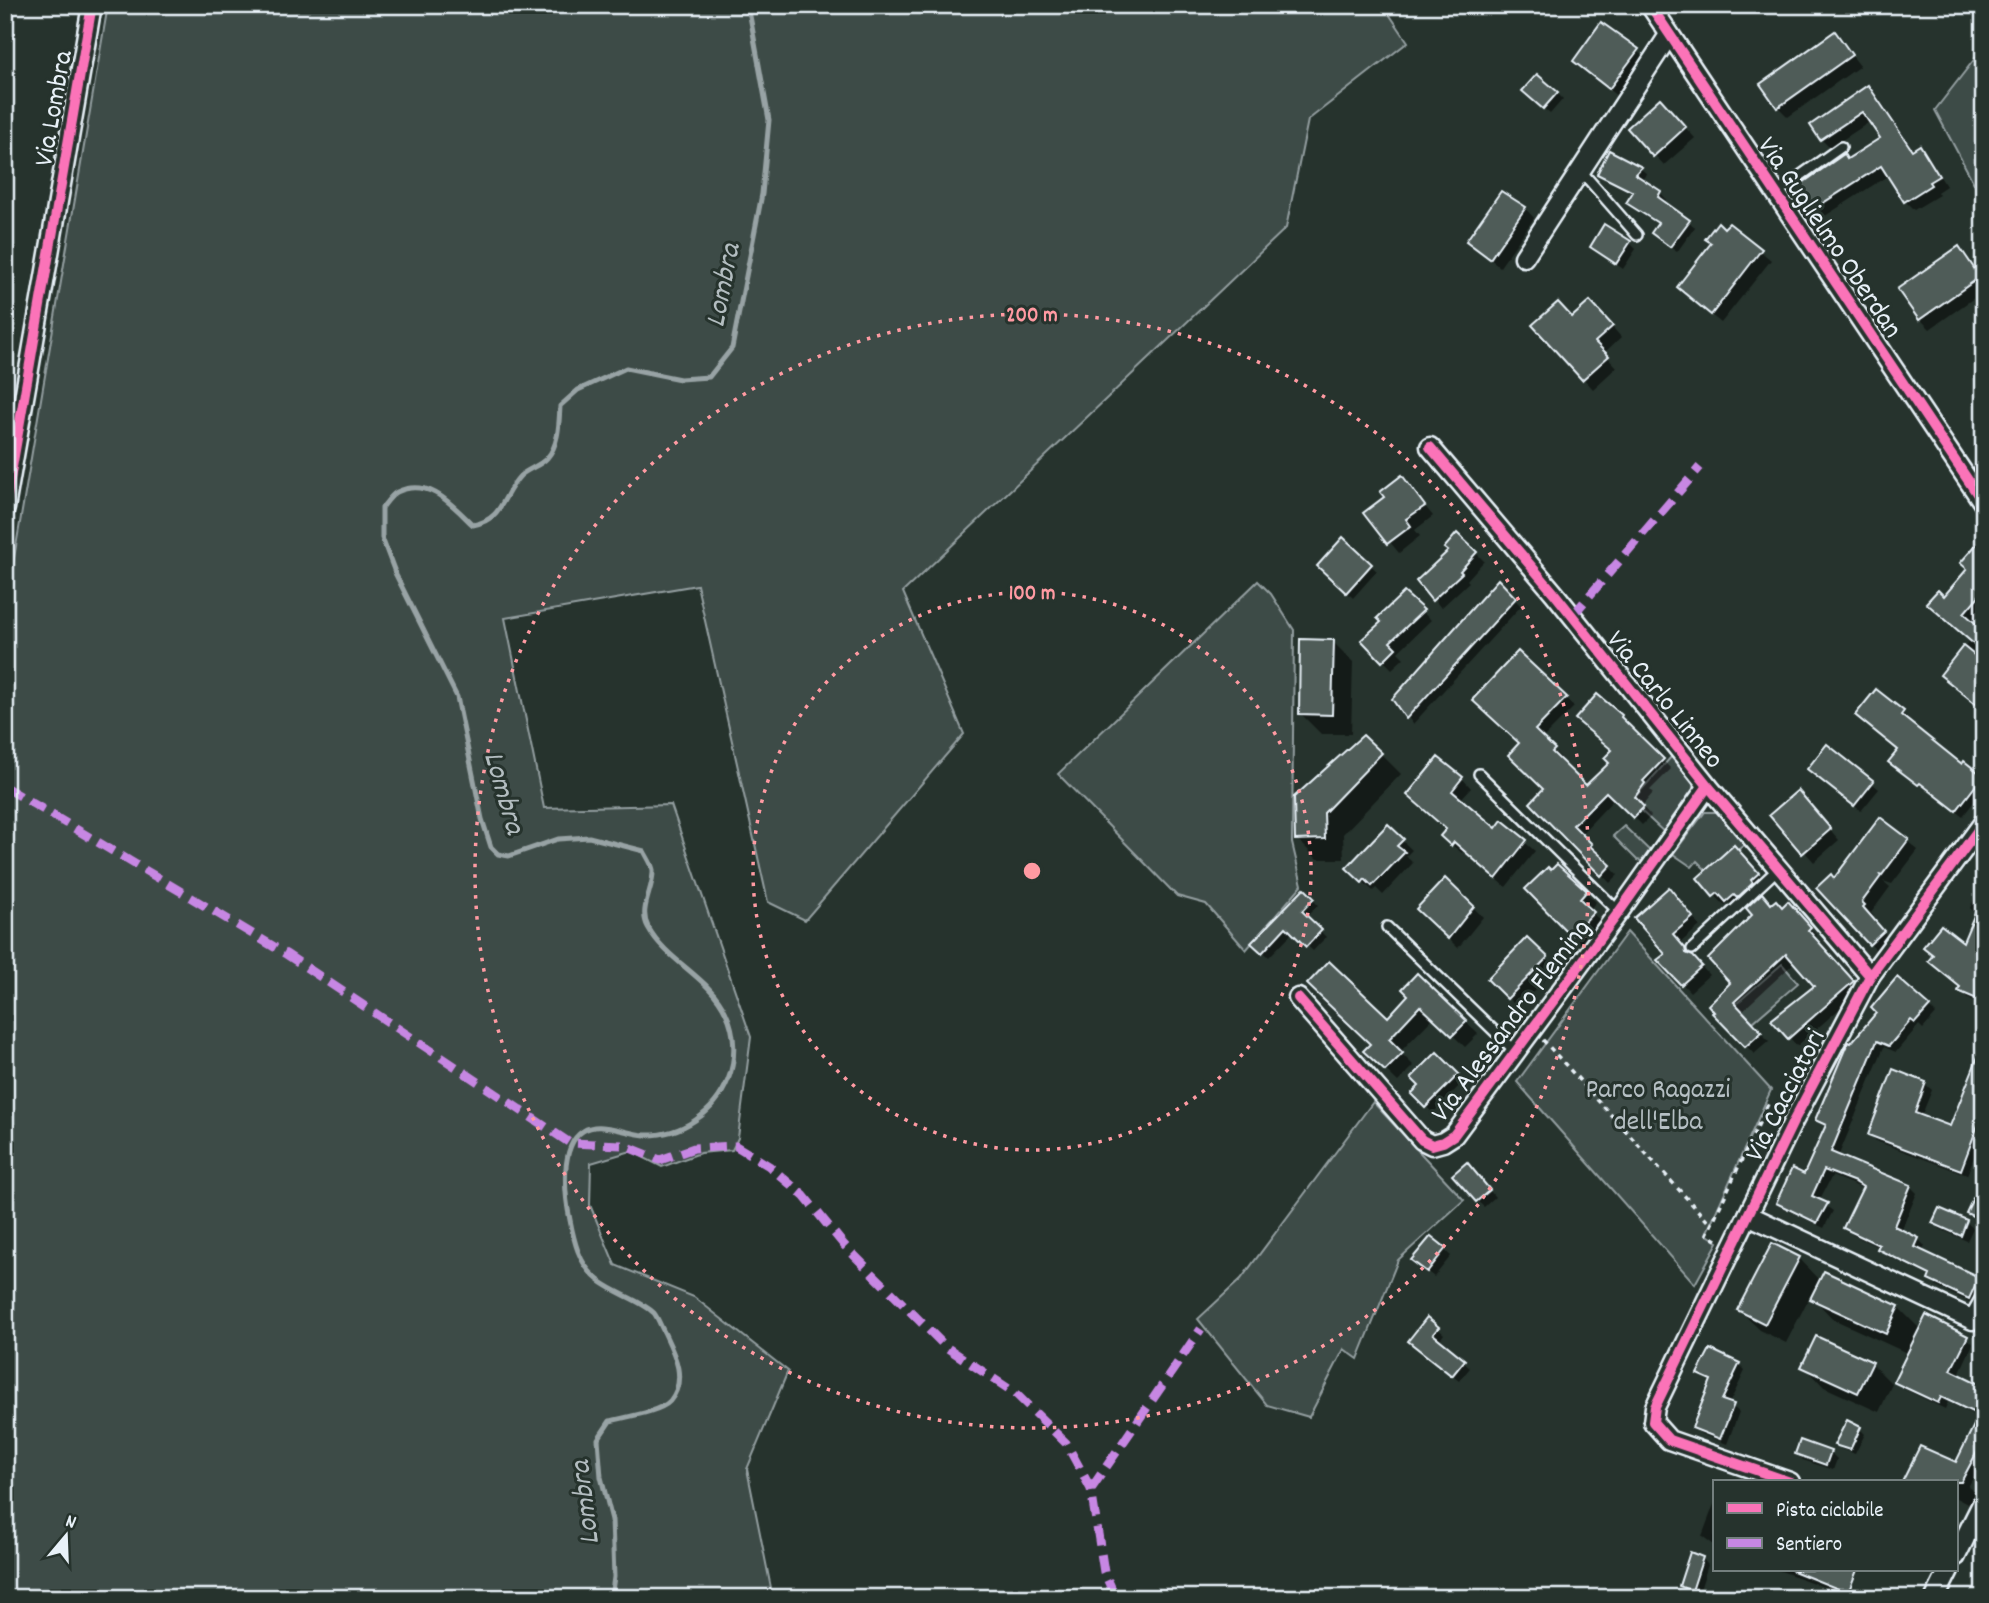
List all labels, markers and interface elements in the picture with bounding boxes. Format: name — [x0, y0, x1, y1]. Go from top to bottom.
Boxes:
street label: Via Lombra — [26, 47, 86, 170]
street label: Via Guglielmo Oberdan — [1745, 130, 1910, 348]
water label: Lombra — [696, 238, 755, 331]
text: 200 m — [1006, 302, 1058, 332]
text: 100 m — [1009, 580, 1055, 610]
street label: Via Carlo Linneo — [1595, 623, 1732, 779]
water label: Lombra — [469, 747, 535, 842]
centre of rings — [1020, 859, 1044, 883]
street label: Via Alessandro Fleming — [1423, 912, 1603, 1132]
street label: Via Cacciatori — [1737, 1023, 1838, 1170]
park label: Parco Ragazzi dell'Elba — [1586, 1072, 1730, 1144]
water label: Lombra — [561, 1456, 614, 1547]
legend — [1713, 1480, 1958, 1572]
text: Pista ciclabile — [1776, 1497, 1883, 1527]
north arrow — [32, 1502, 102, 1572]
text: N — [62, 1509, 79, 1538]
text: Sentiero — [1776, 1531, 1842, 1561]

